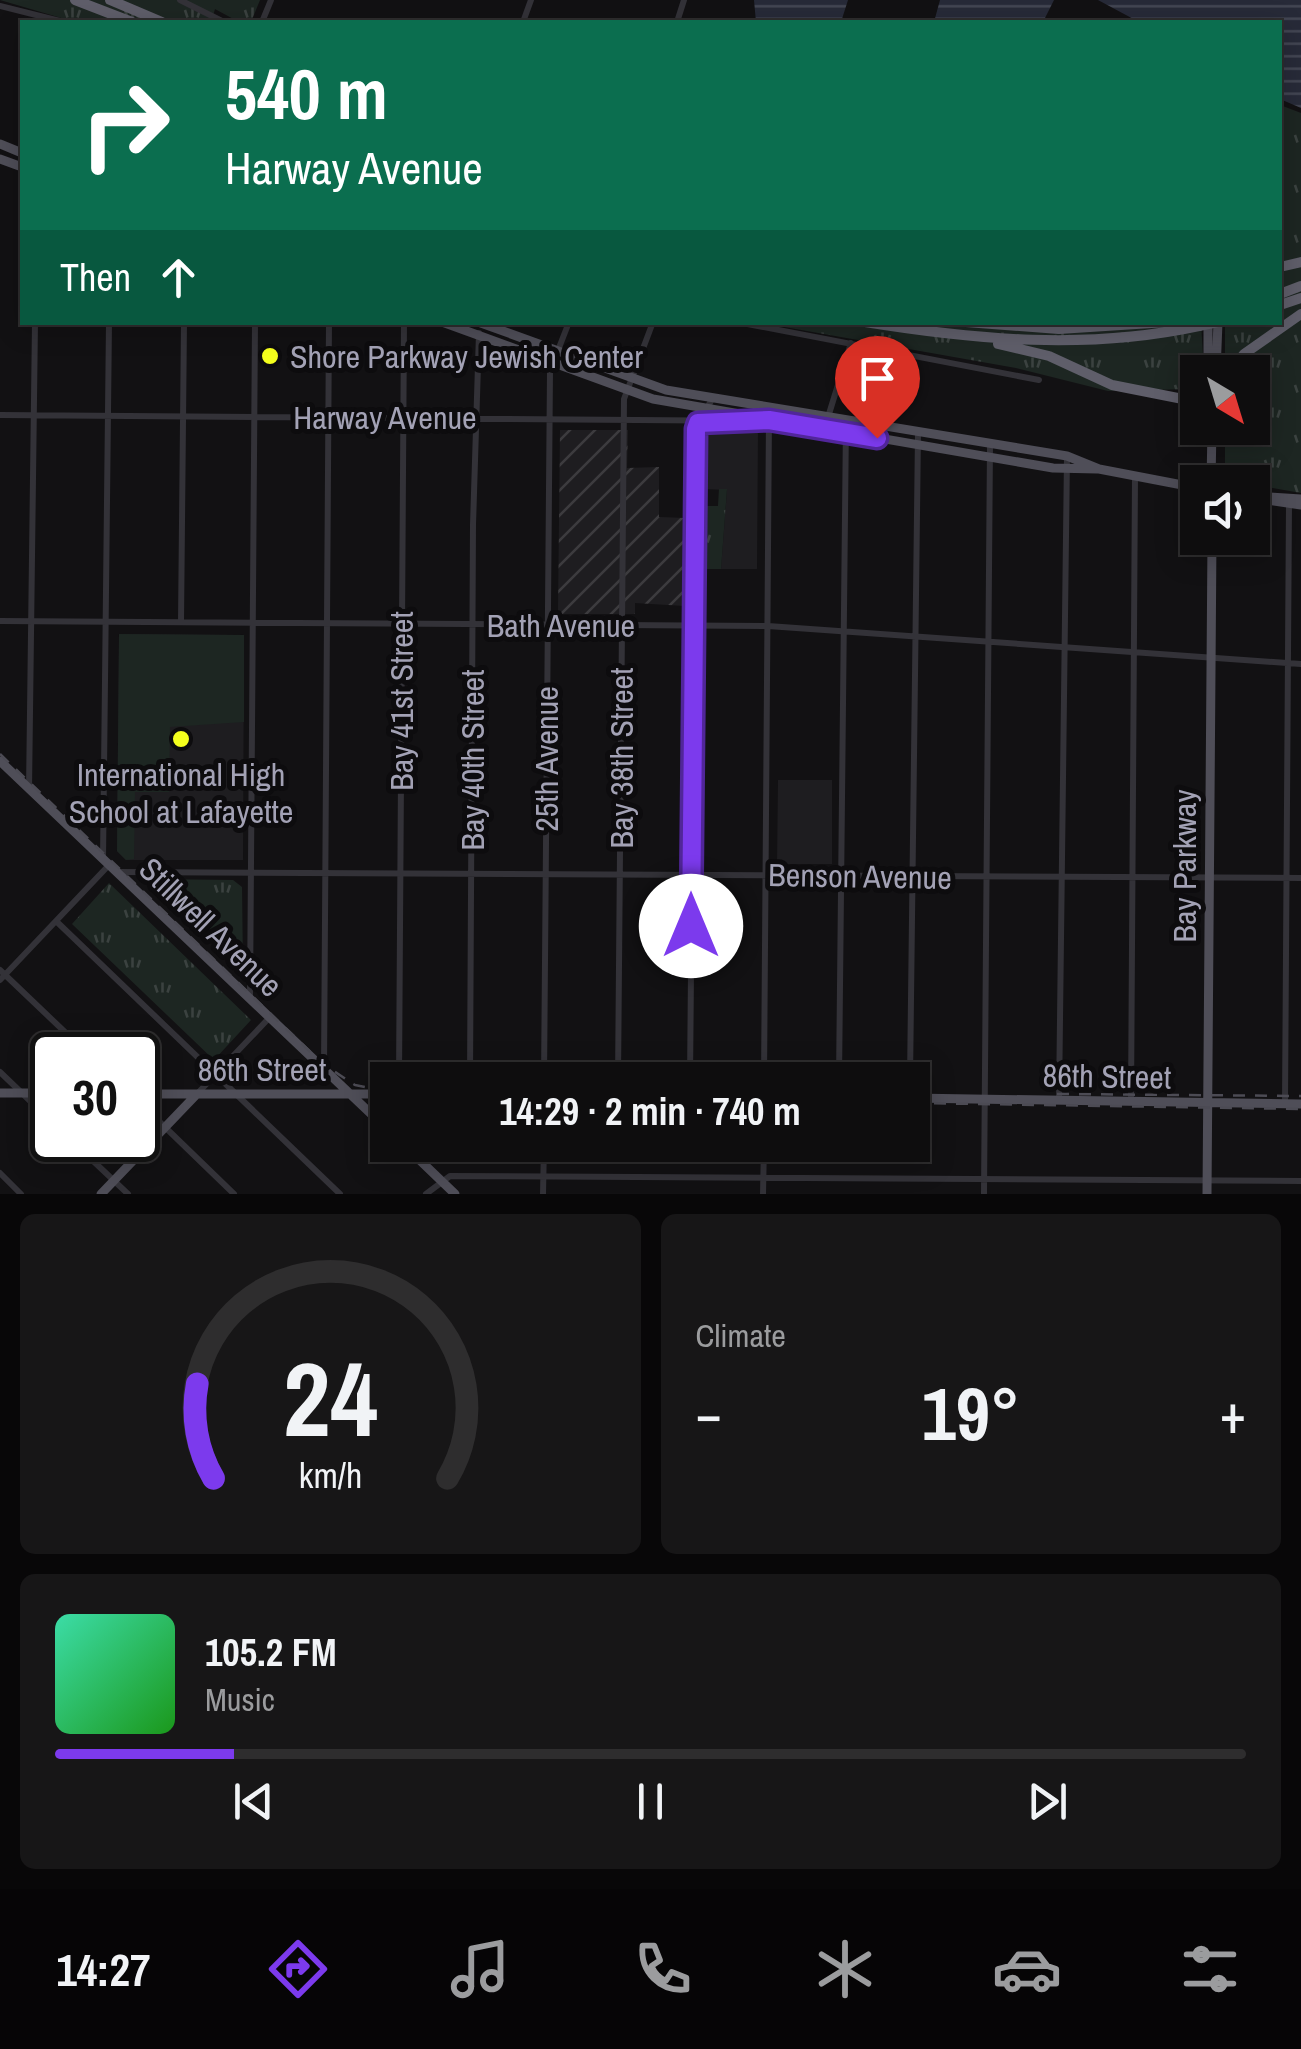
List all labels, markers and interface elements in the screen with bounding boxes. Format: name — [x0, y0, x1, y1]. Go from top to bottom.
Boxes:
text: 540 m — [225, 47, 388, 141]
icon: right — [60, 60, 190, 190]
text: Harway Avenue — [225, 137, 483, 198]
icon: ahead — [151, 250, 206, 305]
text: Then — [60, 252, 131, 303]
place label: Shore Parkway Jewish Center — [290, 335, 643, 378]
pin — [835, 336, 920, 439]
marker: Shore Parkway Jewish Center — [259, 345, 281, 367]
icon: arrive — [850, 351, 905, 406]
north arrow — [1180, 355, 1270, 445]
map controls — [1180, 355, 1270, 555]
street label: Harway Avenue — [293, 396, 477, 439]
button: sound — [1180, 465, 1270, 555]
street label: Bath Avenue — [487, 604, 635, 647]
street label: Bay 41st Street — [380, 611, 423, 791]
street label: Bay 38th Street — [600, 668, 643, 848]
street label: Bay 40th Street — [451, 670, 494, 850]
street label: 25th Avenue — [525, 686, 568, 832]
marker: International High School at Lafayette — [170, 728, 192, 750]
place label: International High School at Lafayette — [69, 753, 293, 833]
street label: Bay Parkway — [1163, 789, 1206, 943]
street label: Stillwell Avenue — [130, 848, 292, 1006]
street label: Benson Avenue — [768, 853, 952, 899]
position arrow — [639, 874, 743, 978]
speed limit sign: 30 — [30, 1032, 160, 1162]
street label: 86th Street — [198, 1048, 326, 1091]
street label: 86th Street — [1042, 1053, 1172, 1099]
text: 14:29 · 2 min · 740 m — [499, 1086, 801, 1137]
text: Climate — [696, 1314, 786, 1357]
text: 24 — [283, 1328, 378, 1468]
text: 19° — [922, 1362, 1020, 1463]
text: − — [696, 1376, 722, 1450]
text: + — [1220, 1376, 1246, 1450]
text: km/h — [298, 1451, 362, 1499]
text: 105.2 FM — [205, 1627, 337, 1678]
text: Music — [205, 1678, 275, 1721]
icon: previous — [226, 1774, 281, 1829]
icon: pause — [623, 1774, 678, 1829]
icon: next — [1020, 1774, 1075, 1829]
icon: directions — [263, 1934, 333, 2004]
icon: music — [445, 1934, 515, 2004]
icon: phone — [628, 1934, 698, 2004]
icon: climate — [810, 1934, 880, 2004]
icon: car — [992, 1934, 1062, 2004]
icon: filters — [1175, 1934, 1245, 2004]
text: 14:27 — [56, 1939, 151, 2000]

